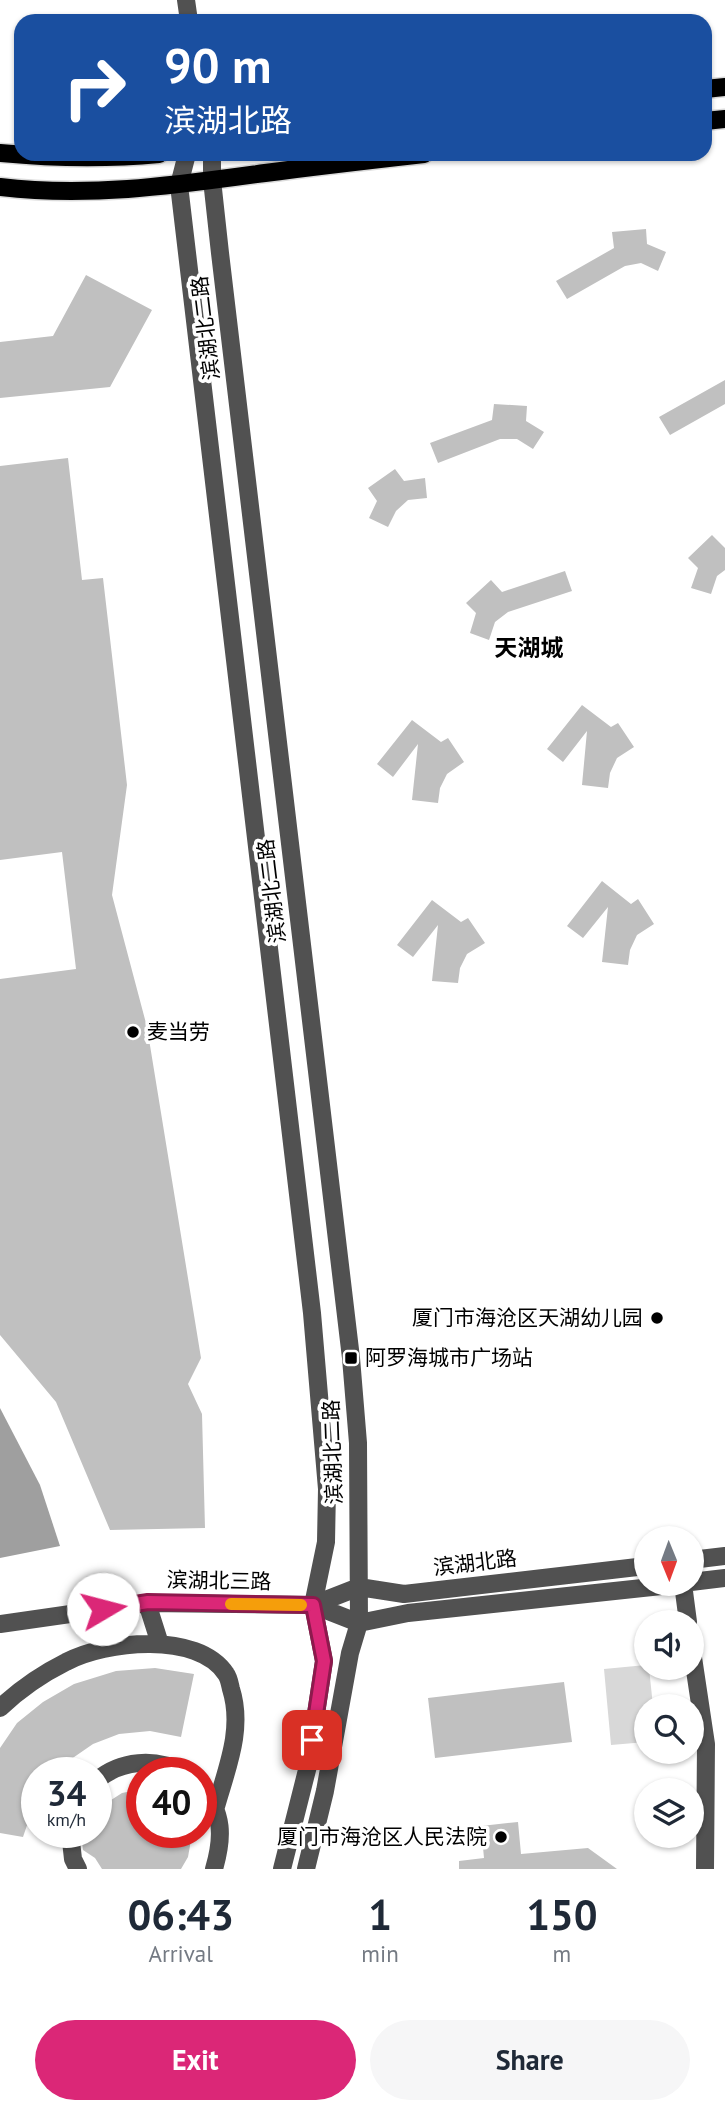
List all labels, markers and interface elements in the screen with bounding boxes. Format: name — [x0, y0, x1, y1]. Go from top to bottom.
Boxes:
text: 90 m — [164, 33, 271, 97]
icon: right — [49, 42, 140, 133]
text: 滨湖北路 — [164, 99, 292, 141]
street label: 滨湖北二路 — [186, 274, 225, 382]
district label: 天湖城 — [495, 633, 564, 662]
street label: 滨湖北二路 — [252, 837, 291, 945]
place label: 麦当劳 — [147, 1018, 210, 1045]
marker: 麦当劳 — [125, 1024, 141, 1040]
place label: 厦门市海沧区天湖幼儿园 — [412, 1304, 643, 1331]
marker: 厦门市海沧区天湖幼儿园 — [649, 1310, 665, 1326]
place label: 阿罗海城市广场站 — [365, 1344, 533, 1371]
marker: 阿罗海城市广场站 — [343, 1350, 359, 1366]
street label: 滨湖北二路 — [317, 1399, 348, 1505]
north arrow — [634, 1526, 704, 1596]
map controls — [634, 1526, 704, 1848]
street label: 滨湖北路 — [432, 1544, 518, 1581]
street label: 滨湖北三路 — [166, 1566, 272, 1595]
position arrow — [66, 1572, 140, 1646]
button: sound — [634, 1610, 704, 1680]
button: search — [634, 1694, 704, 1764]
pin — [282, 1710, 342, 1770]
icon: arrive — [293, 1721, 331, 1759]
speed limit sign: 40 — [126, 1757, 217, 1848]
text: 34 — [47, 1770, 86, 1816]
button: layers — [634, 1778, 704, 1848]
text: km/h — [47, 1808, 86, 1831]
place label: 厦门市海沧区人民法院 — [277, 1823, 487, 1850]
marker: 厦门市海沧区人民法院 — [493, 1829, 509, 1845]
text: 06:43 — [127, 1887, 234, 1942]
text: 1 — [368, 1887, 392, 1942]
text: 150 — [526, 1887, 598, 1942]
text: Arrival — [148, 1939, 213, 1968]
text: min — [361, 1939, 399, 1968]
text: m — [553, 1939, 571, 1968]
button: Exit — [35, 2020, 356, 2100]
button: Share — [370, 2020, 690, 2100]

